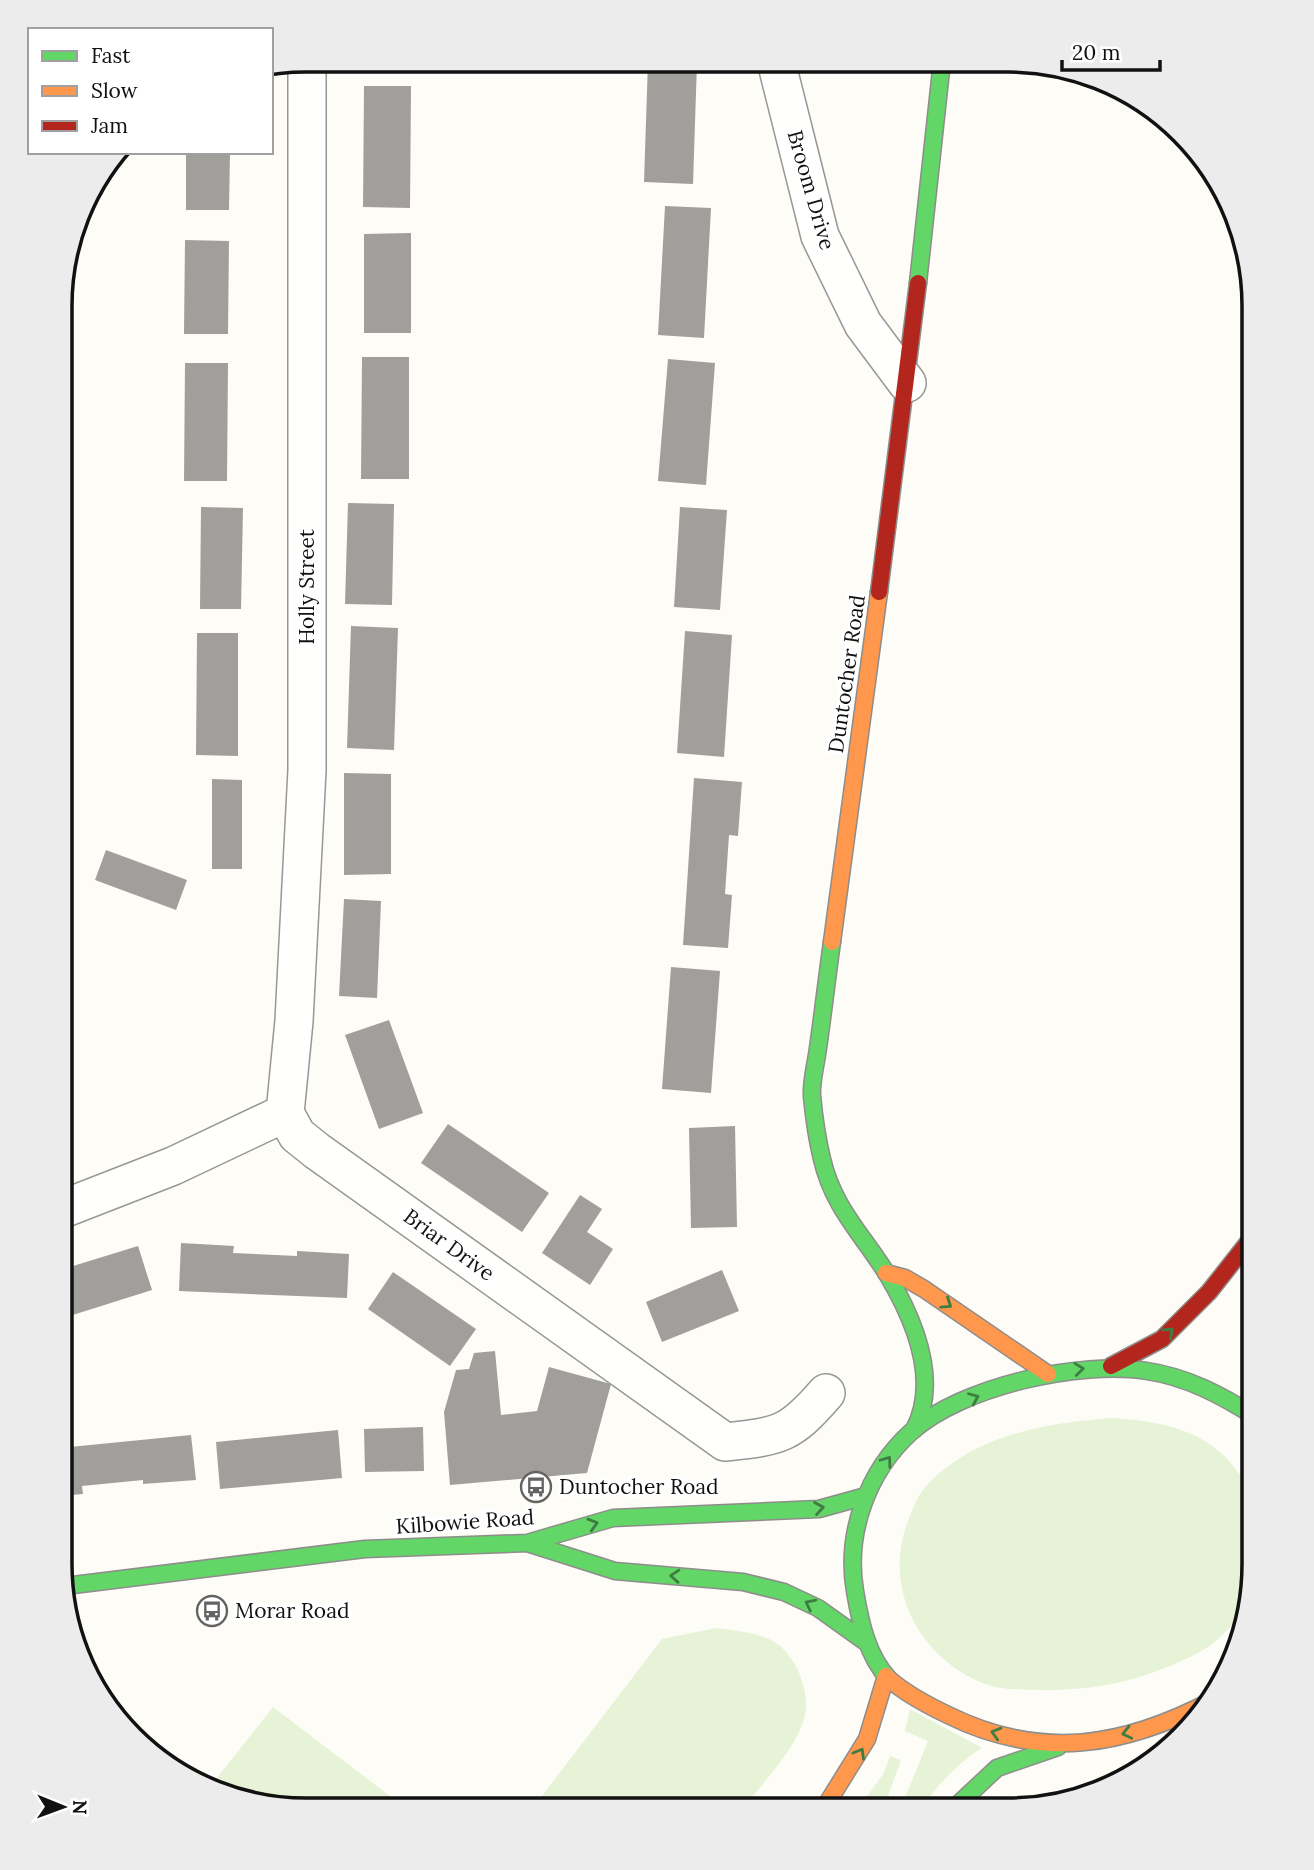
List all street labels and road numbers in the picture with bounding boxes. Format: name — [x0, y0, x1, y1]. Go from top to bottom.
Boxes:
street label: Broom Drive — [782, 127, 841, 253]
street label: Holly Street — [293, 528, 320, 645]
street label: Duntocher Road — [822, 593, 871, 755]
street label: Briar Drive — [399, 1203, 500, 1287]
street label: Kilbowie Road — [395, 1503, 535, 1540]

